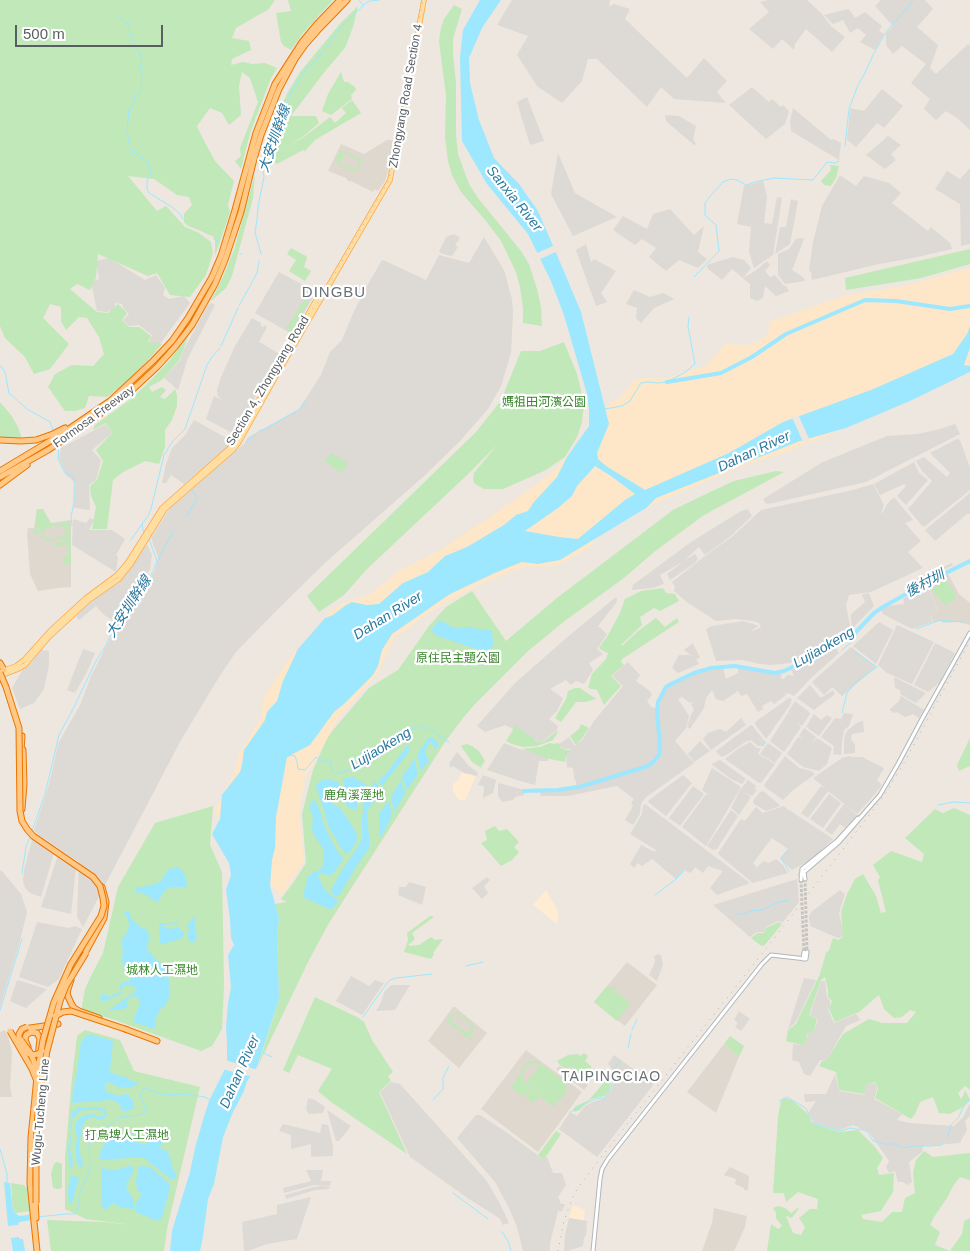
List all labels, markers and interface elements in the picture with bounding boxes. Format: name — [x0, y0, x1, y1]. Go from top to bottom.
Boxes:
scale bar — [18, 15, 165, 47]
street label: Zhongyang Road Section 4 — [386, 23, 426, 169]
text: 500 m — [23, 25, 65, 42]
water label: 大安圳幹線 — [256, 103, 294, 175]
water label: Sanxia River — [482, 163, 546, 235]
district label: DINGBU — [301, 284, 367, 302]
street label: Section 4, Zhongyang Road — [224, 314, 312, 448]
street label: Formosa Freeway — [51, 383, 137, 451]
park label: 媽祖田河濱公園 — [502, 396, 586, 410]
water label: Dahan River — [715, 428, 793, 476]
water label: 後村圳 — [903, 567, 947, 601]
water label: 大安圳幹線 — [103, 573, 155, 641]
water label: Dahan River — [351, 588, 425, 644]
water label: Lujiaokeng — [790, 624, 858, 672]
park label: 原住民主題公園 — [416, 652, 500, 666]
water label: Lujiaokeng — [348, 724, 414, 774]
park label: 鹿角溪溼地 — [324, 789, 384, 803]
park label: 城林人工濕地 — [126, 964, 198, 978]
water label: Dahan River — [217, 1033, 263, 1111]
street label: Wugu-Tucheng Line — [29, 1058, 53, 1166]
district label: TAIPINGCIAO — [560, 1069, 662, 1085]
park label: 打鳥埤人工濕地 — [85, 1129, 169, 1143]

